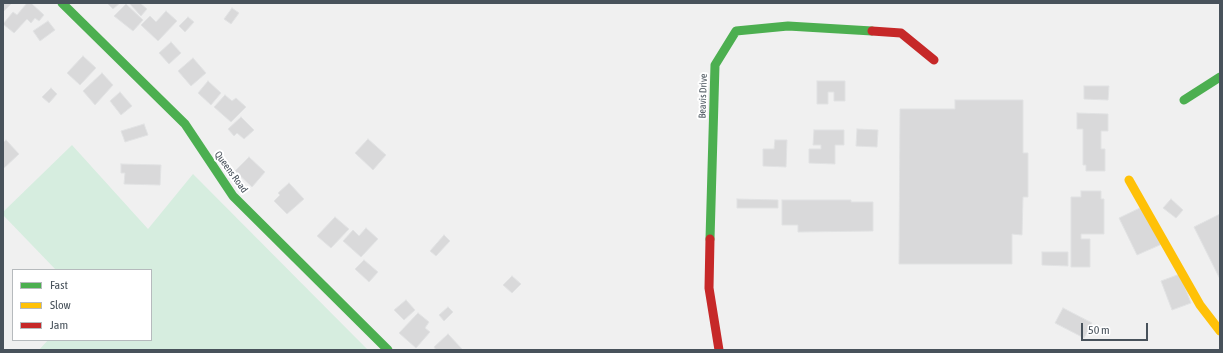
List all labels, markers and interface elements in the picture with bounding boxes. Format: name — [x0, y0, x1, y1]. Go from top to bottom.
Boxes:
street label: Beavis Drive — [696, 73, 710, 119]
street label: Queens Road — [212, 149, 250, 195]
legend — [12, 269, 152, 341]
text: Fast — [50, 278, 68, 292]
text: Slow — [50, 298, 71, 312]
scale bar — [1083, 315, 1150, 341]
text: Jam — [50, 318, 68, 332]
text: 50 m — [1088, 323, 1110, 337]

